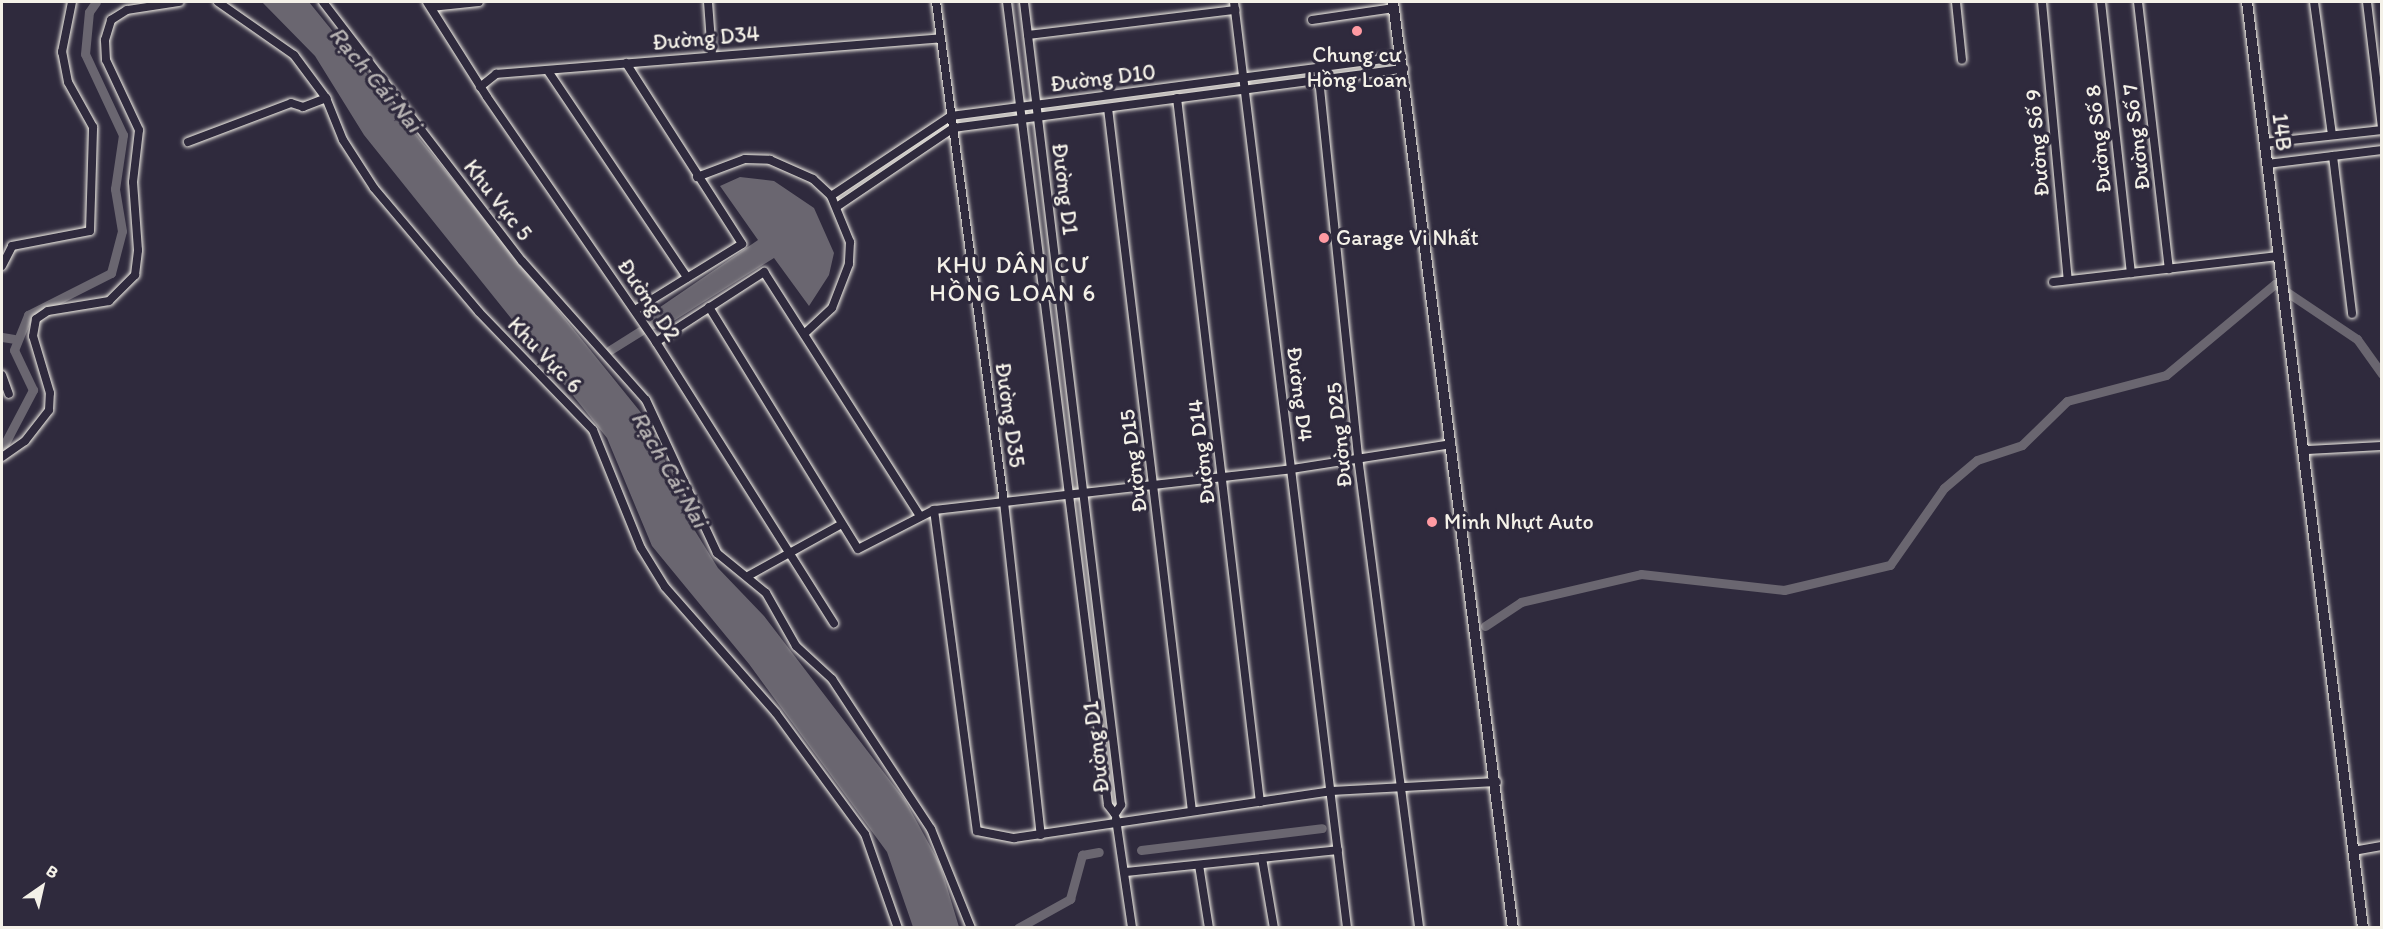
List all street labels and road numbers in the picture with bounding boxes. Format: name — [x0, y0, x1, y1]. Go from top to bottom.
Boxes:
street label: Đường D34 — [651, 20, 761, 56]
street label: Đường D10 — [1049, 58, 1157, 98]
street label: Đường Số 7 — [2116, 82, 2156, 192]
street label: Đường Số 8 — [2079, 84, 2117, 194]
street label: Đường Số 9 — [2019, 88, 2055, 198]
street label: 14B — [2267, 112, 2297, 152]
street label: Đường D1 — [1046, 141, 1084, 237]
street label: Khu Vực 5 — [458, 154, 538, 246]
street label: Đường D2 — [612, 254, 686, 346]
street label: Khu Vực 6 — [502, 311, 588, 399]
street label: Đường D4 — [1281, 345, 1319, 443]
street label: Đường D35 — [990, 361, 1030, 469]
street label: Đường D25 — [1320, 381, 1358, 489]
street label: Đường D14 — [1181, 398, 1221, 506]
street label: Đường D15 — [1114, 408, 1152, 514]
street label: Đường D1 — [1077, 699, 1115, 795]

